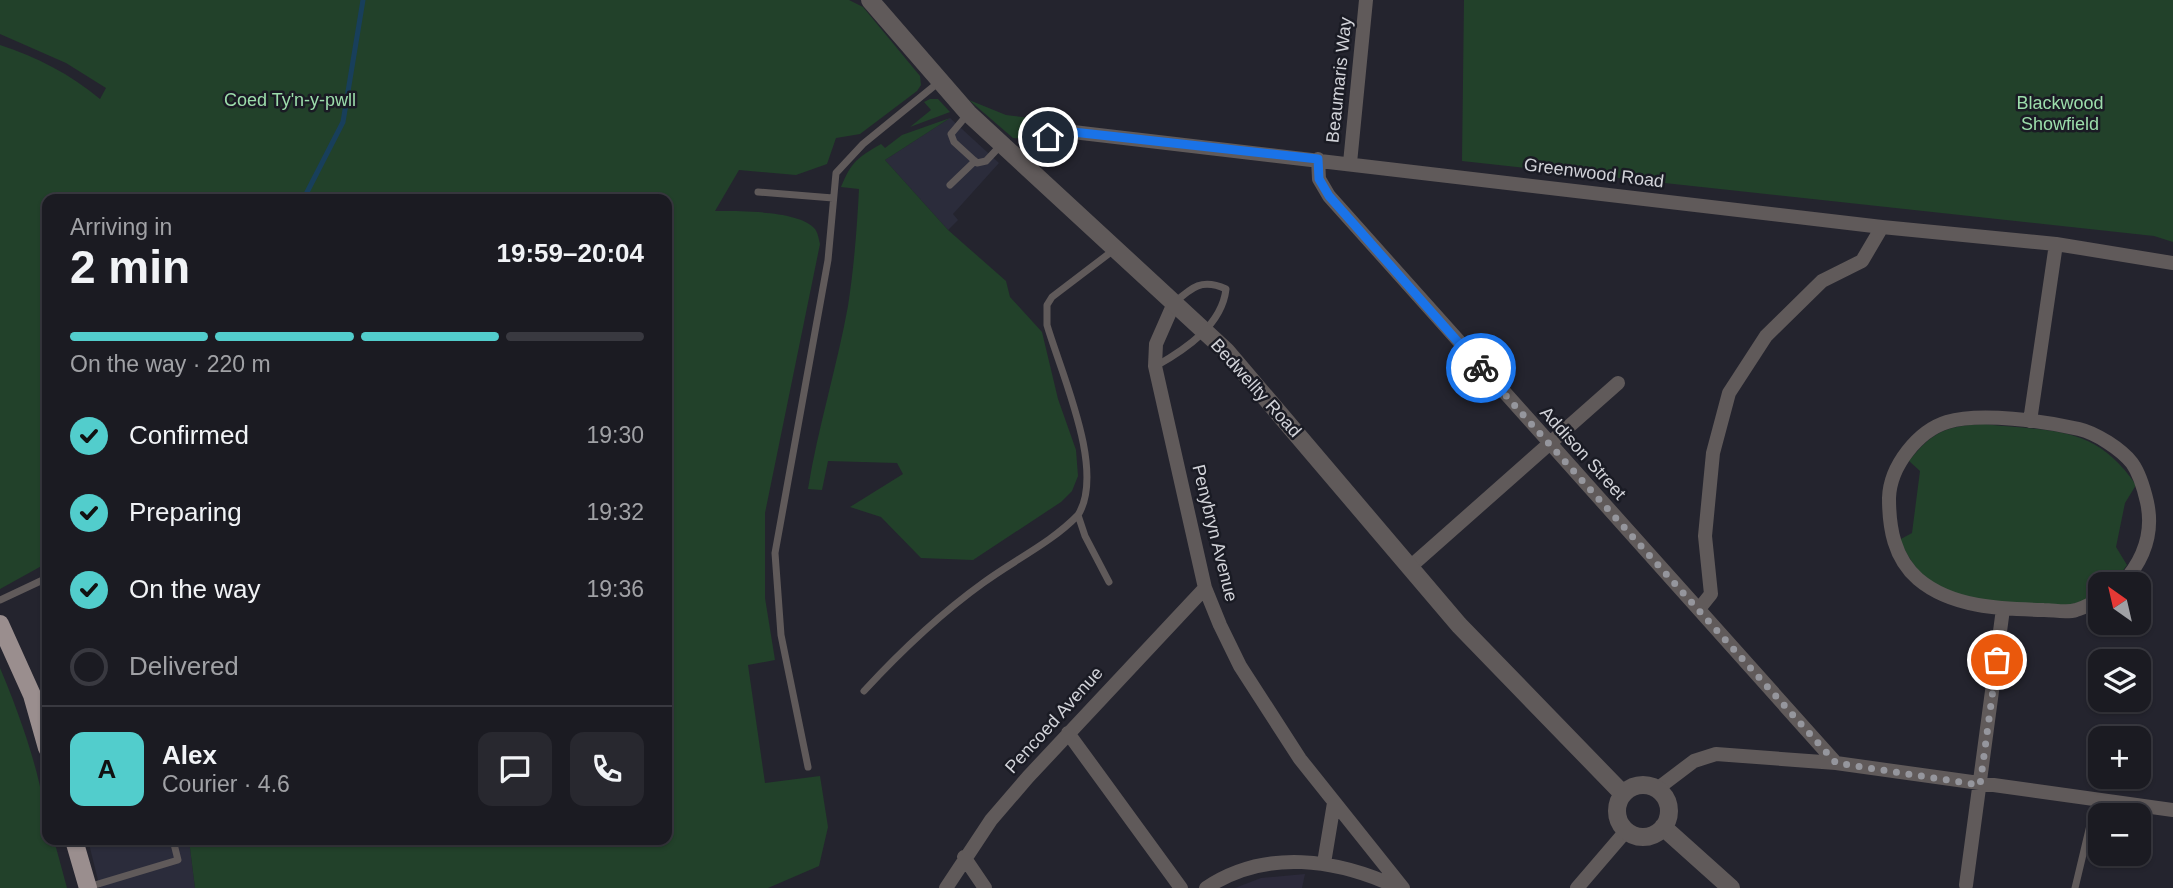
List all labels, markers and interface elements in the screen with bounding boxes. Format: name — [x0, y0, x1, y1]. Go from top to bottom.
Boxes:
street label: Beaumaris Way — [1322, 16, 1356, 144]
park label: Coed Ty'n-y-pwll — [224, 90, 356, 110]
park label: Blackwood Showfield — [2016, 93, 2104, 134]
pin — [1018, 107, 1078, 167]
icon: home — [1029, 118, 1067, 156]
street label: Greenwood Road — [1523, 154, 1665, 192]
text: Arriving in — [70, 214, 172, 240]
text: 19:59–20:04 — [497, 238, 644, 268]
text: 2 min — [70, 241, 190, 293]
courier — [1446, 333, 1516, 403]
street label: Bedwellty Road — [1207, 335, 1305, 441]
icon: bike — [1462, 349, 1500, 387]
text: On the way · 220 m — [70, 351, 271, 377]
street label: Addison Street — [1536, 402, 1630, 504]
icon: check — [70, 417, 108, 455]
text: Confirmed — [129, 420, 249, 450]
text: 19:30 — [586, 422, 644, 448]
street label: Penybryn Avenue — [1188, 462, 1242, 604]
icon: check — [70, 494, 108, 532]
text: Preparing — [129, 497, 242, 527]
text: 19:32 — [586, 499, 644, 525]
icon: check — [70, 571, 108, 609]
north arrow — [2088, 572, 2151, 635]
map controls — [2088, 572, 2151, 866]
text: On the way — [129, 574, 261, 604]
text: 19:36 — [586, 576, 644, 602]
pin — [1967, 630, 2027, 690]
icon: bag — [1978, 641, 2016, 679]
button: layers — [2088, 649, 2151, 712]
text: Delivered — [129, 651, 239, 681]
street label: Pencoed Avenue — [1001, 663, 1107, 777]
button: + — [2088, 726, 2151, 789]
button: chat — [478, 732, 552, 806]
button: phone — [570, 732, 644, 806]
text: Alex — [162, 740, 217, 770]
text: A — [98, 754, 116, 784]
text: Courier · 4.6 — [162, 771, 290, 797]
button: − — [2088, 803, 2151, 866]

